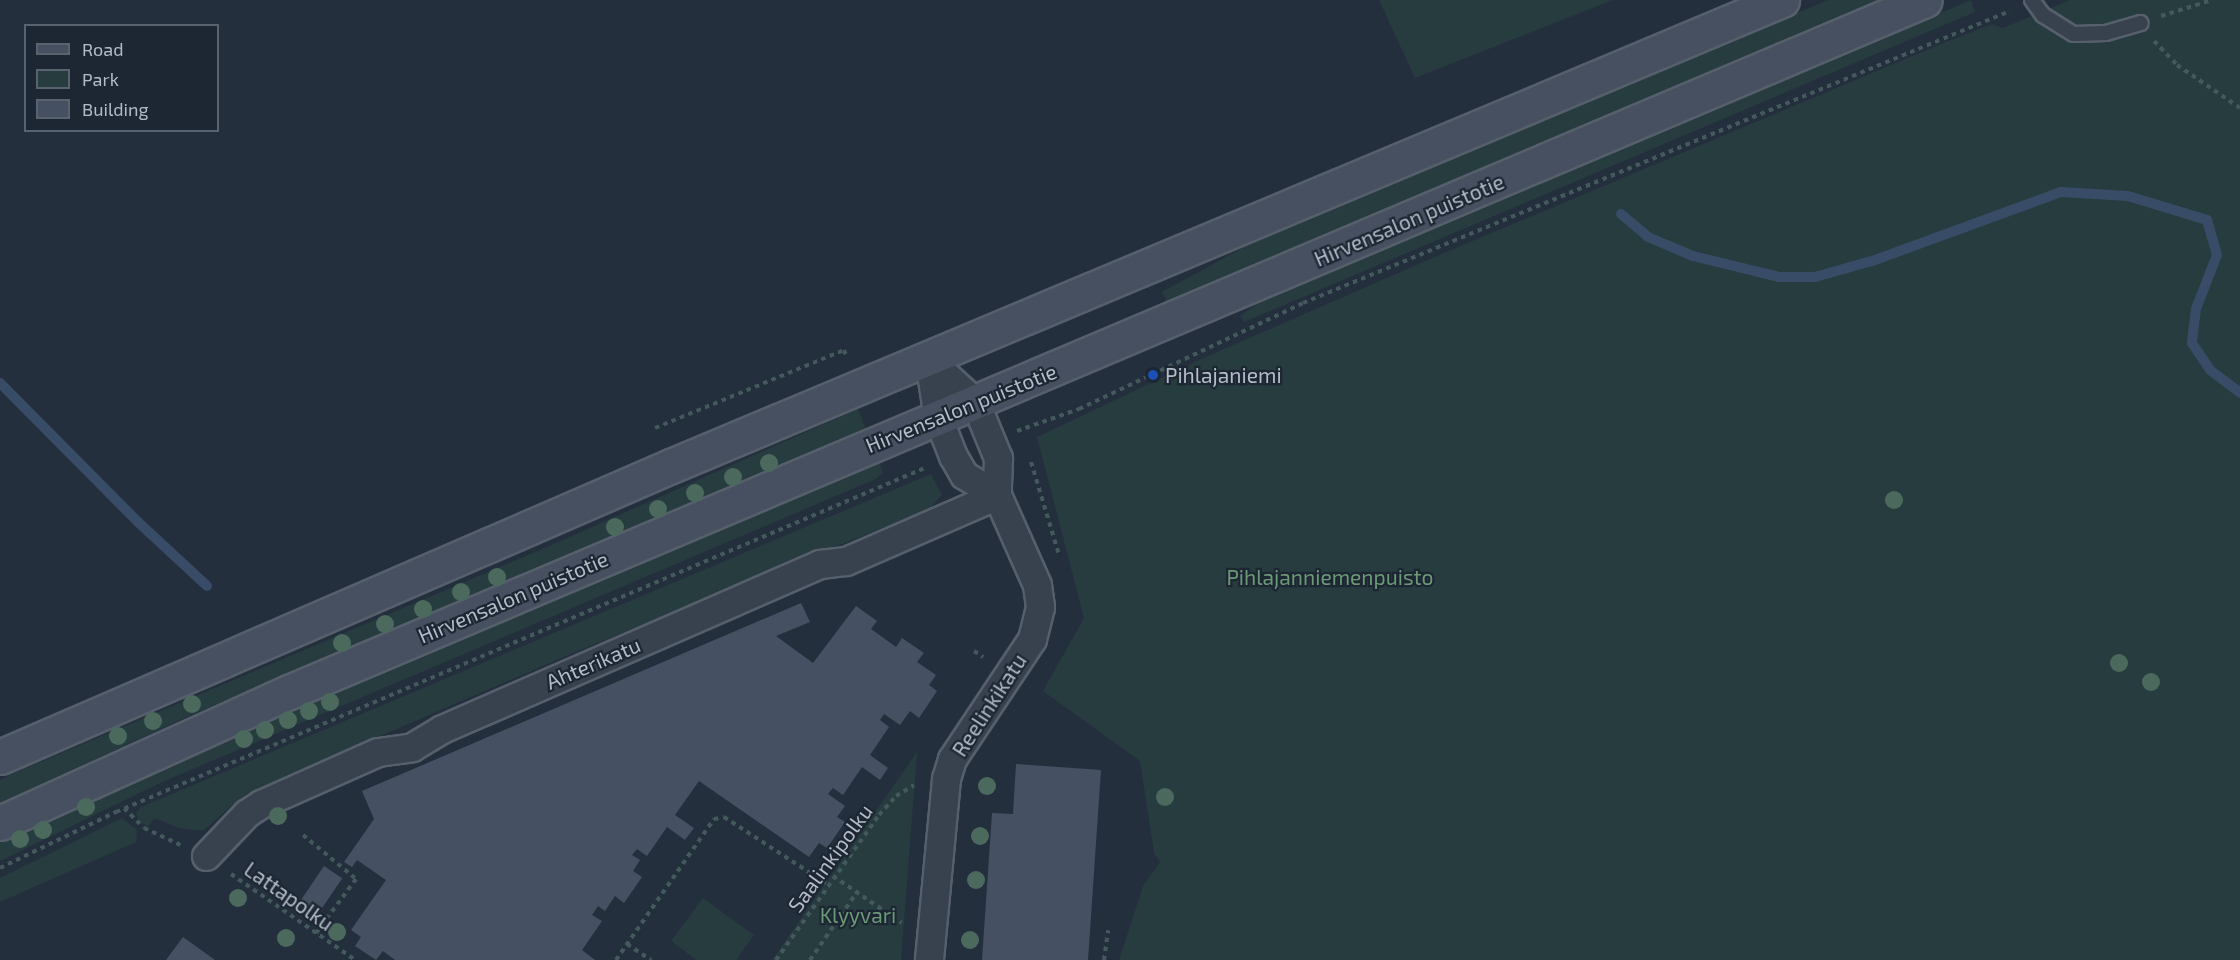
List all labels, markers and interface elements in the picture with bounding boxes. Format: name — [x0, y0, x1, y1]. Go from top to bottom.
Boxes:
legend — [24, 24, 219, 132]
text: Road — [82, 38, 123, 60]
text: Park — [82, 68, 119, 90]
text: Building — [82, 98, 149, 120]
street label: Hirvensalon puistotie — [1310, 169, 1508, 271]
street label: Hirvensalon puistotie — [862, 358, 1060, 458]
place label: Pihlajaniemi — [1165, 362, 1282, 388]
marker: Pihlajaniemi — [1146, 368, 1160, 382]
street label: Hirvensalon puistotie — [414, 546, 612, 648]
park label: Pihlajanniemenpuisto — [1226, 564, 1434, 590]
street label: Ahterikatu — [542, 632, 644, 694]
street label: Reelinkikatu — [947, 649, 1031, 761]
street label: Saalinkipolku — [782, 799, 878, 917]
street label: Lattapolku — [240, 856, 338, 936]
park label: Klyyvari — [820, 902, 896, 928]

